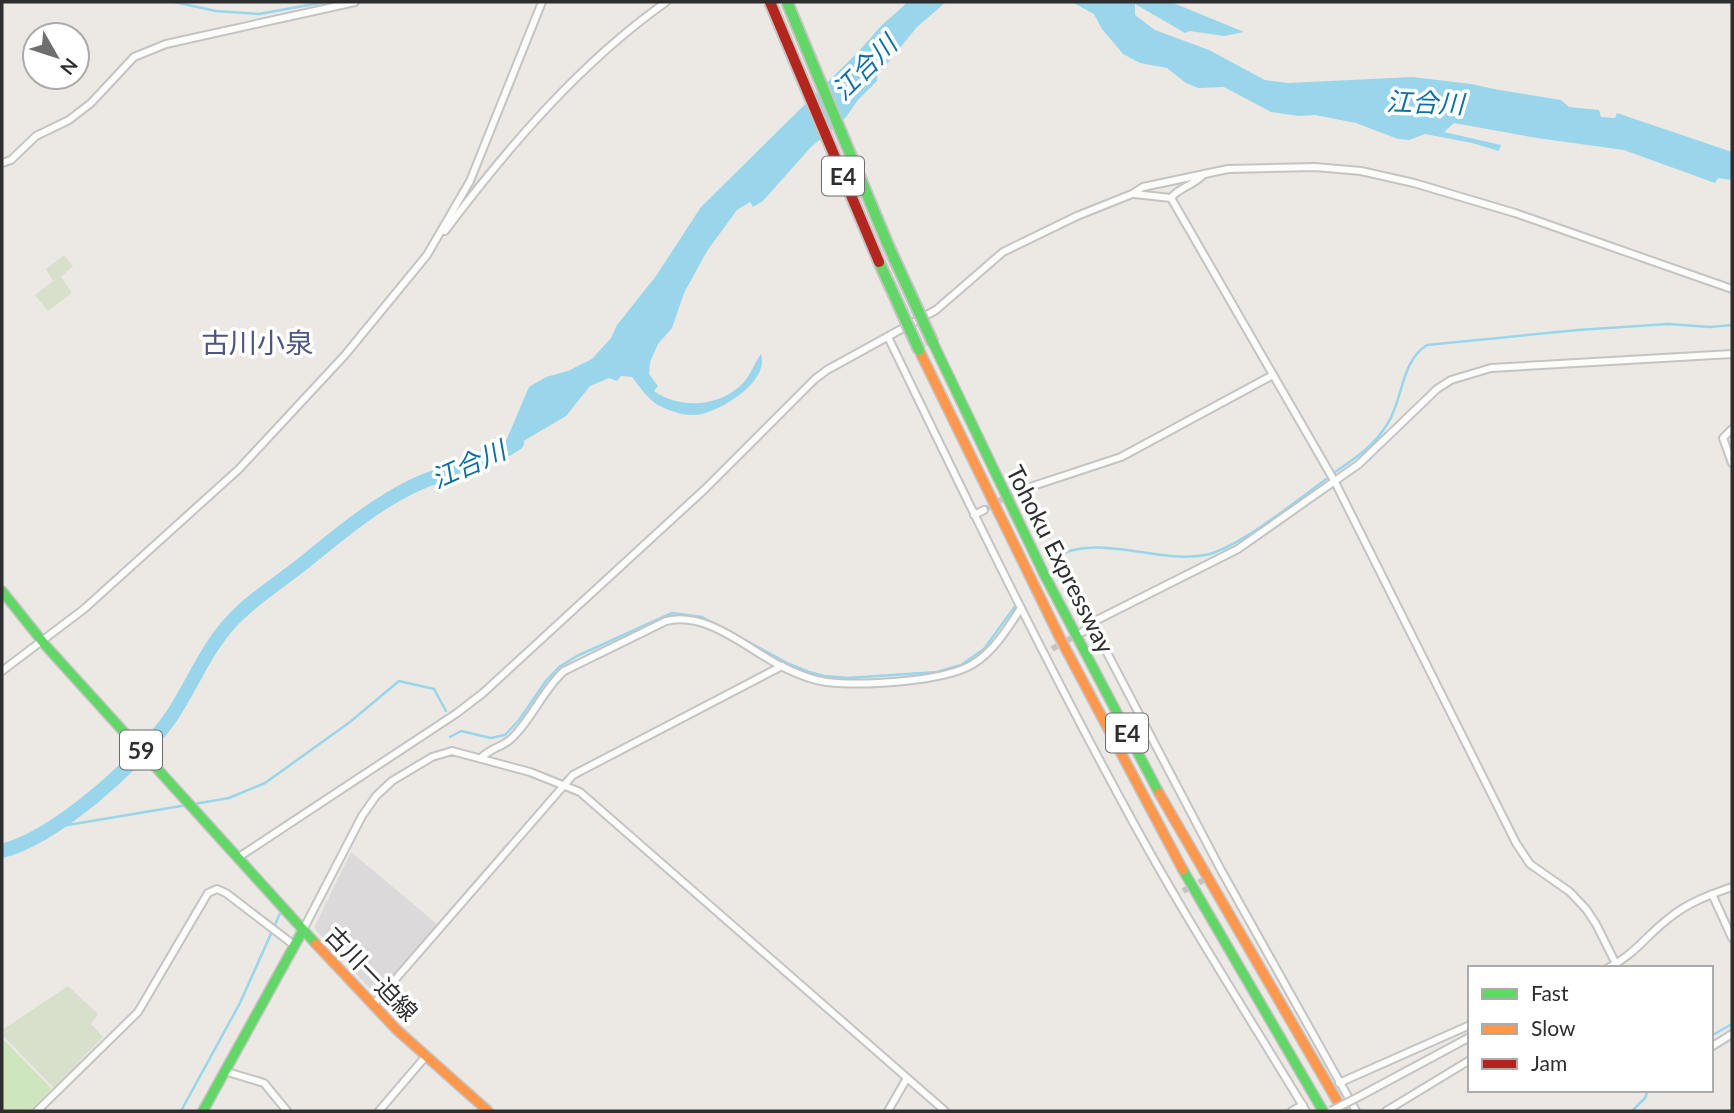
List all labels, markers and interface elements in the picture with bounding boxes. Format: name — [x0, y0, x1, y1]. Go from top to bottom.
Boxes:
north arrow — [21, 21, 91, 91]
water label: 江合川 — [825, 26, 905, 106]
text: N — [56, 54, 83, 80]
water label: 江合川 — [1385, 85, 1468, 119]
road number: E4 — [822, 156, 864, 196]
district label: 古川小泉 — [201, 325, 313, 359]
water label: 江合川 — [426, 432, 513, 494]
street label: Tohoku Expressway — [1001, 460, 1121, 658]
road number: E4 — [1106, 713, 1148, 752]
road number: 59 — [120, 730, 162, 770]
street label: 古川一迫線 — [320, 920, 424, 1026]
legend — [1468, 966, 1713, 1092]
text: Fast — [1531, 980, 1569, 1005]
text: Slow — [1531, 1015, 1576, 1040]
text: Jam — [1531, 1050, 1567, 1075]

